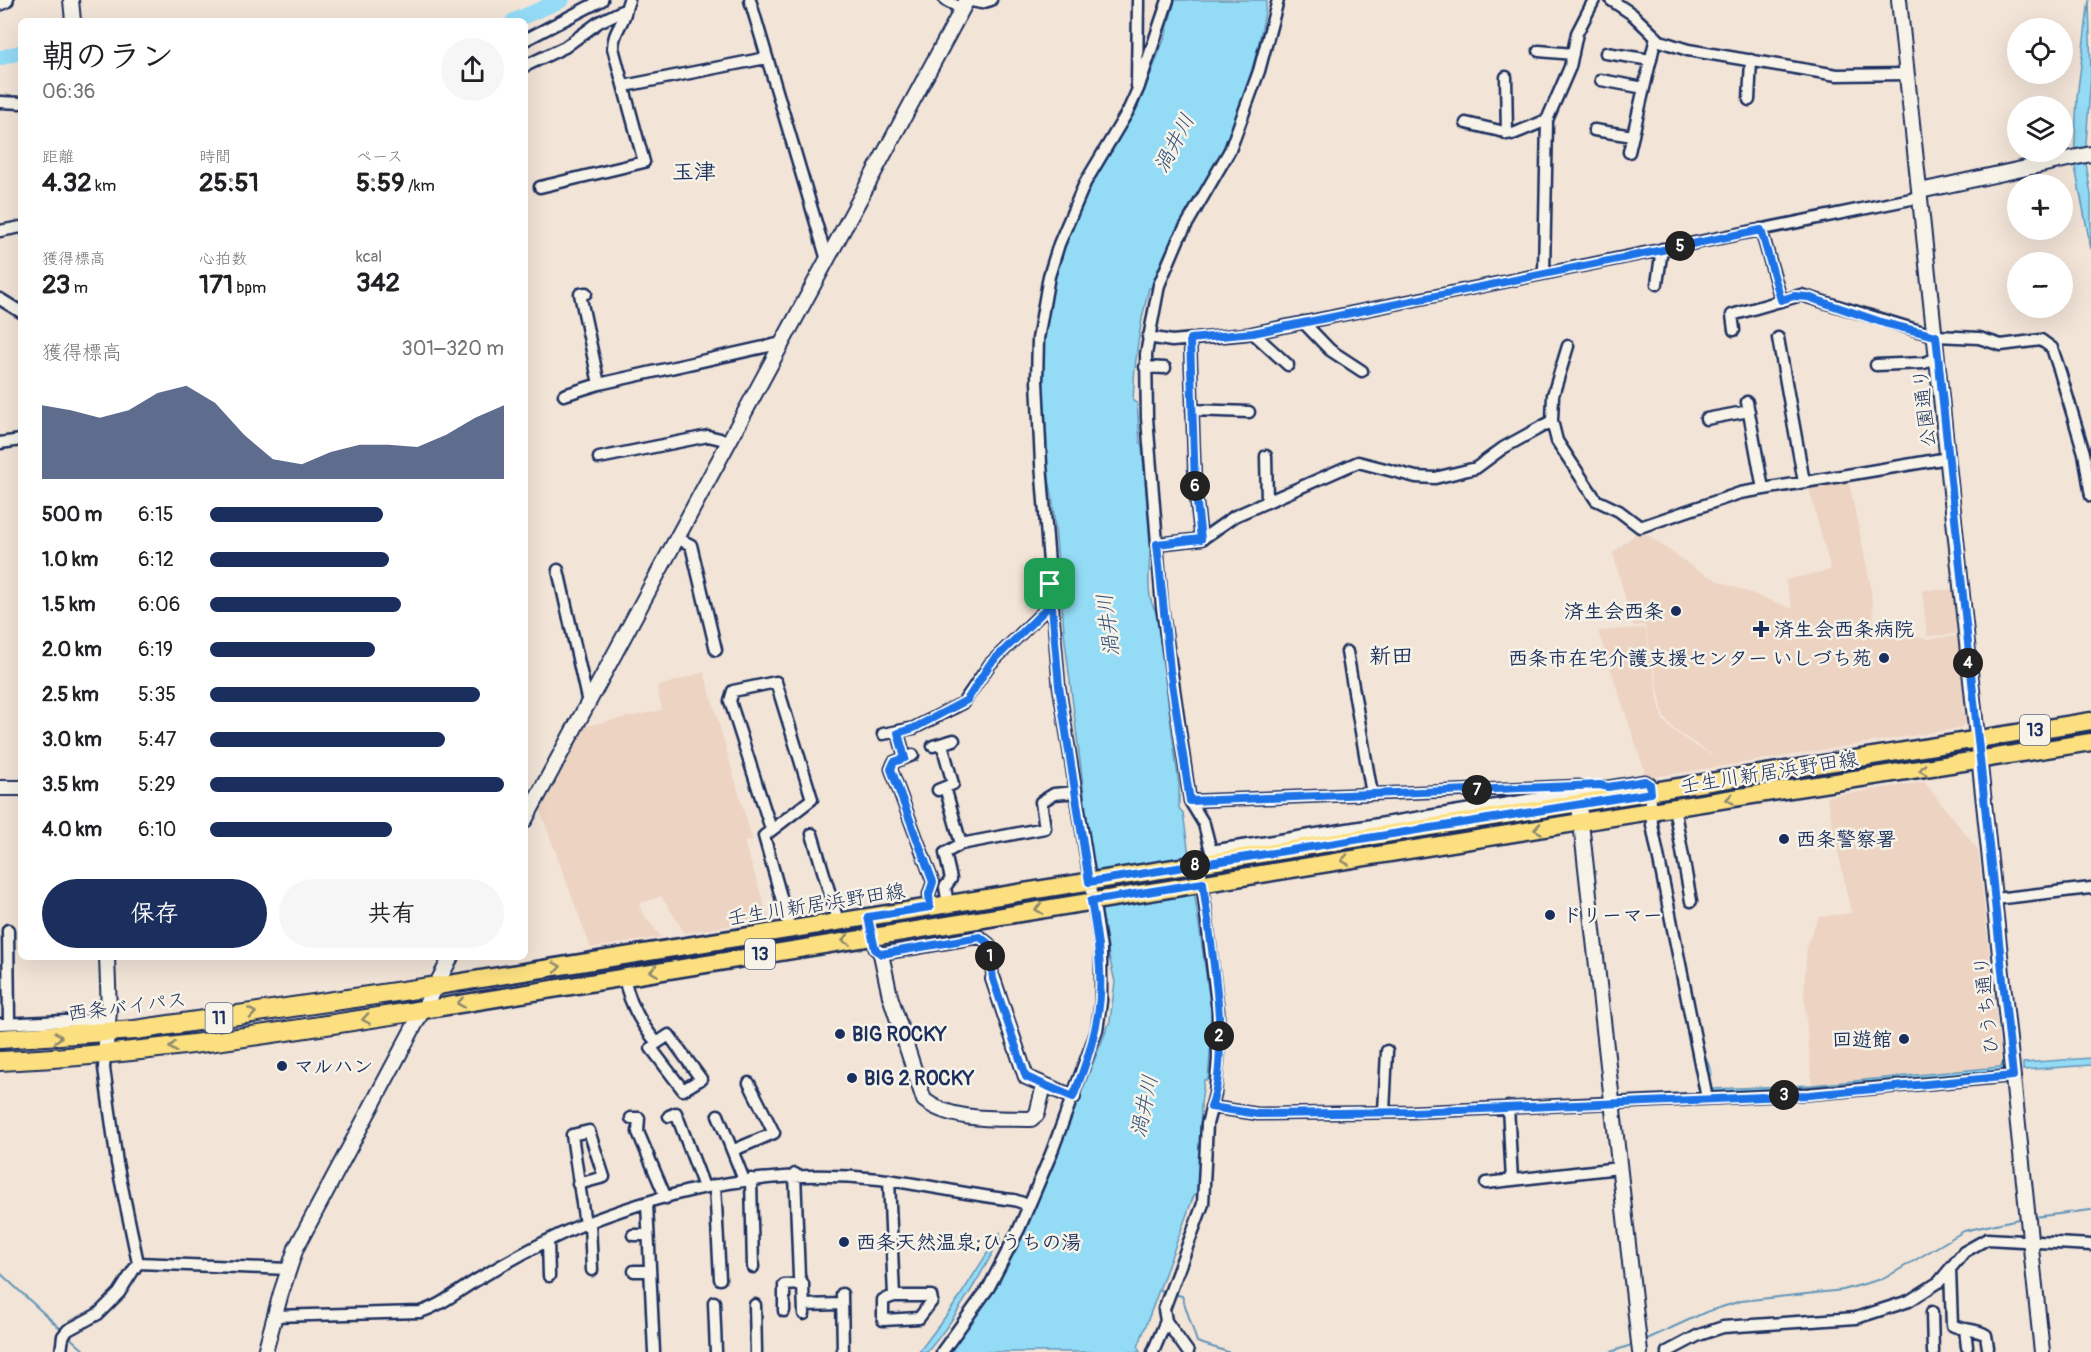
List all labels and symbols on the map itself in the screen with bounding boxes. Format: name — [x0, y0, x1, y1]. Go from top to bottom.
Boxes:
water label: 渦井川 — [1148, 109, 1201, 177]
district label: 玉津 — [672, 158, 716, 186]
pin: 5 — [1665, 231, 1695, 261]
street label: 公園通り — [1908, 367, 1941, 449]
pin: 6 — [1180, 471, 1210, 501]
pin — [1024, 558, 1075, 609]
water label: 渦井川 — [1091, 592, 1126, 658]
place label: 済生会西条 — [1564, 599, 1664, 624]
marker: 済生会西条 — [1669, 604, 1683, 618]
place label: 済生会西条病院 — [1774, 617, 1914, 642]
marker: 済生会西条病院 — [1752, 620, 1770, 638]
district label: 新田 — [1369, 642, 1413, 670]
place label: 西条市在宅介護支援センター いしづち苑 — [1508, 646, 1872, 671]
pin: 4 — [1953, 648, 1983, 678]
marker: 西条市在宅介護支援センター いしづち苑 — [1877, 651, 1891, 665]
road number: 13 — [2020, 715, 2050, 745]
street label: 壬生川新居浜野田線 — [1678, 746, 1860, 799]
one-way arrow — [1918, 763, 1928, 775]
pin: 7 — [1462, 775, 1492, 805]
one-way arrow — [1726, 792, 1736, 805]
one-way arrow — [1533, 822, 1542, 834]
place label: 西条警察署 — [1796, 827, 1896, 852]
marker: 西条警察署 — [1777, 832, 1791, 846]
pin: 8 — [1180, 850, 1210, 880]
one-way arrow — [1341, 854, 1350, 866]
street label: 壬生川新居浜野田線 — [725, 878, 907, 931]
one-way arrow — [1034, 903, 1043, 915]
place label: ドリーマー — [1562, 903, 1663, 928]
marker: ドリーマー — [1543, 908, 1557, 922]
one-way arrow — [841, 934, 851, 946]
road number: 13 — [745, 939, 775, 969]
pin: 1 — [975, 941, 1005, 971]
street label: ひうち通り — [1969, 954, 2004, 1056]
one-way arrow — [552, 961, 562, 974]
one-way arrow — [649, 964, 658, 976]
street label: 西条バイパス — [66, 987, 188, 1026]
one-way arrow — [457, 996, 467, 1009]
road number: 11 — [206, 1003, 232, 1033]
one-way arrow — [247, 1008, 257, 1020]
one-way arrow — [361, 1012, 371, 1025]
pin: 2 — [1204, 1021, 1234, 1051]
place label: BIG ROCKY — [852, 1022, 947, 1047]
marker: BIG ROCKY — [833, 1027, 847, 1041]
place label: 回遊館 — [1832, 1027, 1892, 1052]
one-way arrow — [54, 1031, 63, 1044]
marker: 回遊館 — [1897, 1032, 1911, 1046]
one-way arrow — [168, 1040, 177, 1053]
place label: マルハン — [294, 1054, 373, 1079]
marker: マルハン — [275, 1059, 289, 1073]
place label: BIG 2 ROCKY — [864, 1066, 975, 1091]
marker: BIG 2 ROCKY — [845, 1071, 859, 1085]
water label: 渦井川 — [1125, 1072, 1164, 1140]
pin: 3 — [1769, 1080, 1799, 1110]
place label: 西条天然温泉;ひうちの湯 — [856, 1230, 1082, 1255]
marker: 西条天然温泉;ひうちの湯 — [837, 1235, 851, 1249]

